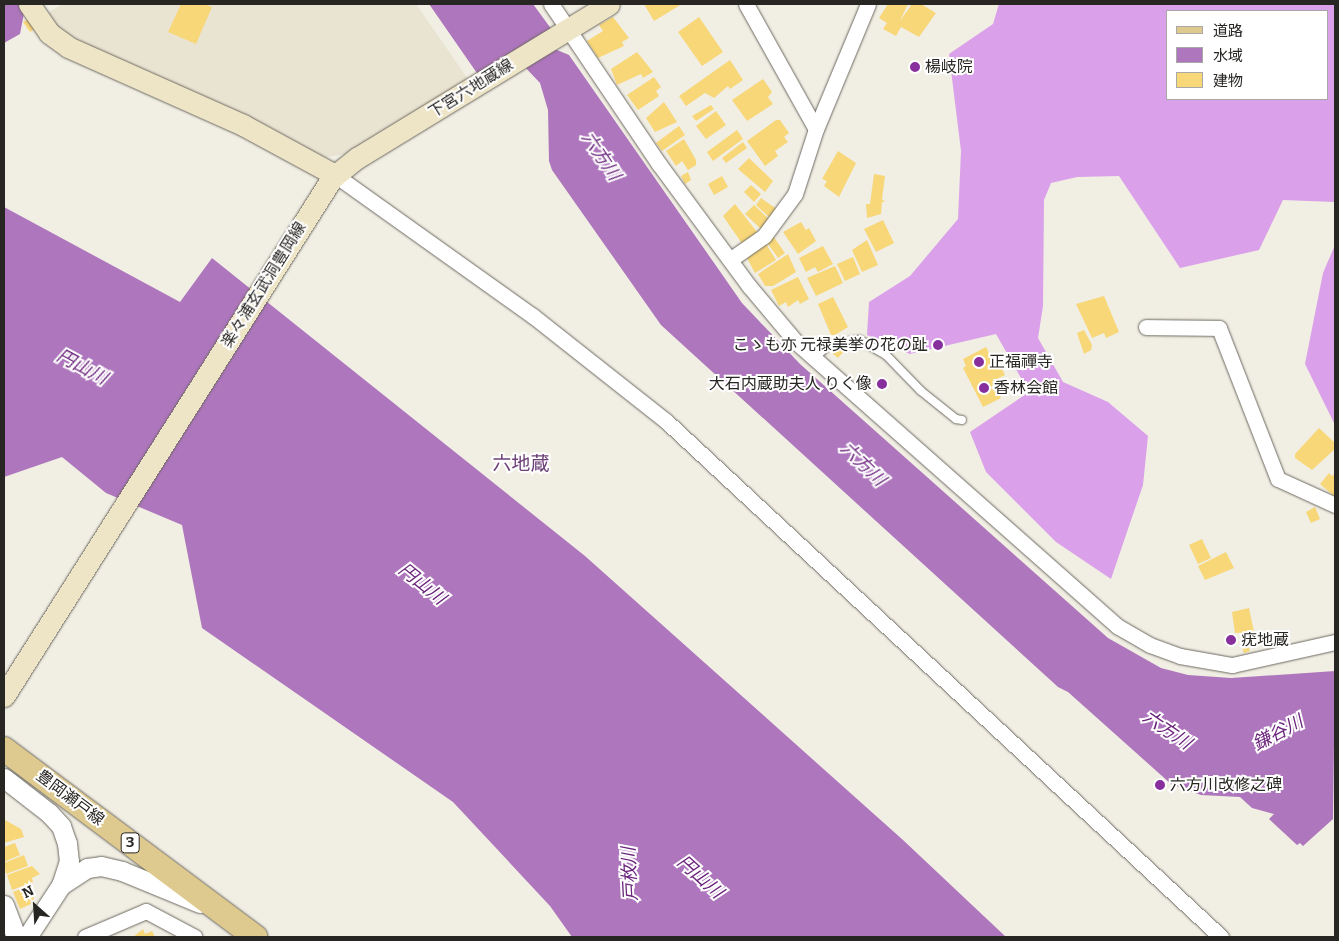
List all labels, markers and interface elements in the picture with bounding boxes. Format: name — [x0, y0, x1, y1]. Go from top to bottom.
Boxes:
legend — [1166, 10, 1329, 100]
text: 道路 — [1213, 22, 1243, 40]
text: 水域 — [1213, 47, 1243, 65]
street label: 下宮六地蔵線 — [425, 55, 517, 123]
place label: 楊岐院 — [925, 57, 973, 77]
marker: 楊岐院 — [909, 61, 921, 73]
text: 建物 — [1213, 72, 1243, 90]
water label: 六方川 — [577, 128, 625, 184]
street label: 楽々浦玄武洞豊岡線 — [218, 219, 310, 351]
place label: こゝも亦 元禄美挙の花の趾 — [733, 335, 928, 355]
marker: こゝも亦 元禄美挙の花の趾 — [932, 339, 944, 351]
water label: 円山川 — [53, 345, 111, 389]
place label: 正福禪寺 — [989, 352, 1053, 372]
marker: 正福禪寺 — [973, 356, 985, 368]
place label: 大石内蔵助夫人 りく像 — [709, 374, 872, 394]
marker: 大石内蔵助夫人 りく像 — [876, 378, 888, 390]
place label: 香林会館 — [994, 378, 1058, 398]
marker: 香林会館 — [978, 382, 990, 394]
water label: 六方川 — [836, 437, 890, 491]
district label: 六地蔵 — [493, 453, 549, 475]
water label: 円山川 — [394, 559, 450, 609]
place label: 疣地蔵 — [1241, 630, 1289, 650]
marker: 疣地蔵 — [1225, 634, 1237, 646]
water label: 六方川 — [1139, 706, 1195, 754]
water label: 鎌谷川 — [1249, 711, 1307, 755]
street label: 豊岡瀬戸線 — [32, 766, 108, 830]
place label: 六方川改修之碑 — [1170, 775, 1282, 795]
marker: 六方川改修之碑 — [1154, 779, 1166, 791]
road number: 3 — [120, 830, 140, 856]
water label: 戸枚川 — [618, 846, 642, 902]
water label: 円山川 — [673, 851, 727, 903]
north arrow — [10, 881, 60, 931]
text: N — [20, 882, 37, 902]

